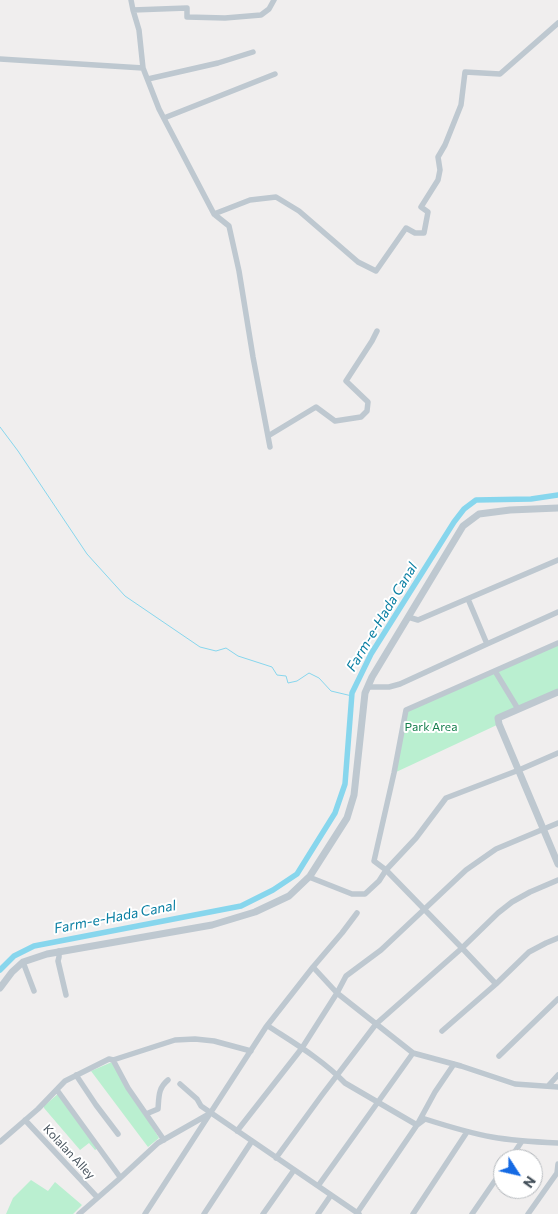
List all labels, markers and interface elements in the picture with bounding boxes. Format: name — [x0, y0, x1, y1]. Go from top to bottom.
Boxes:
water label: Farm-e-Hada Canal — [343, 560, 421, 674]
park label: Park Area — [405, 720, 457, 734]
water label: Farm-e-Hada Canal — [53, 897, 177, 937]
street label: Kolalan Alley — [40, 1122, 98, 1182]
north arrow — [493, 1149, 543, 1199]
text: N — [520, 1173, 540, 1191]

